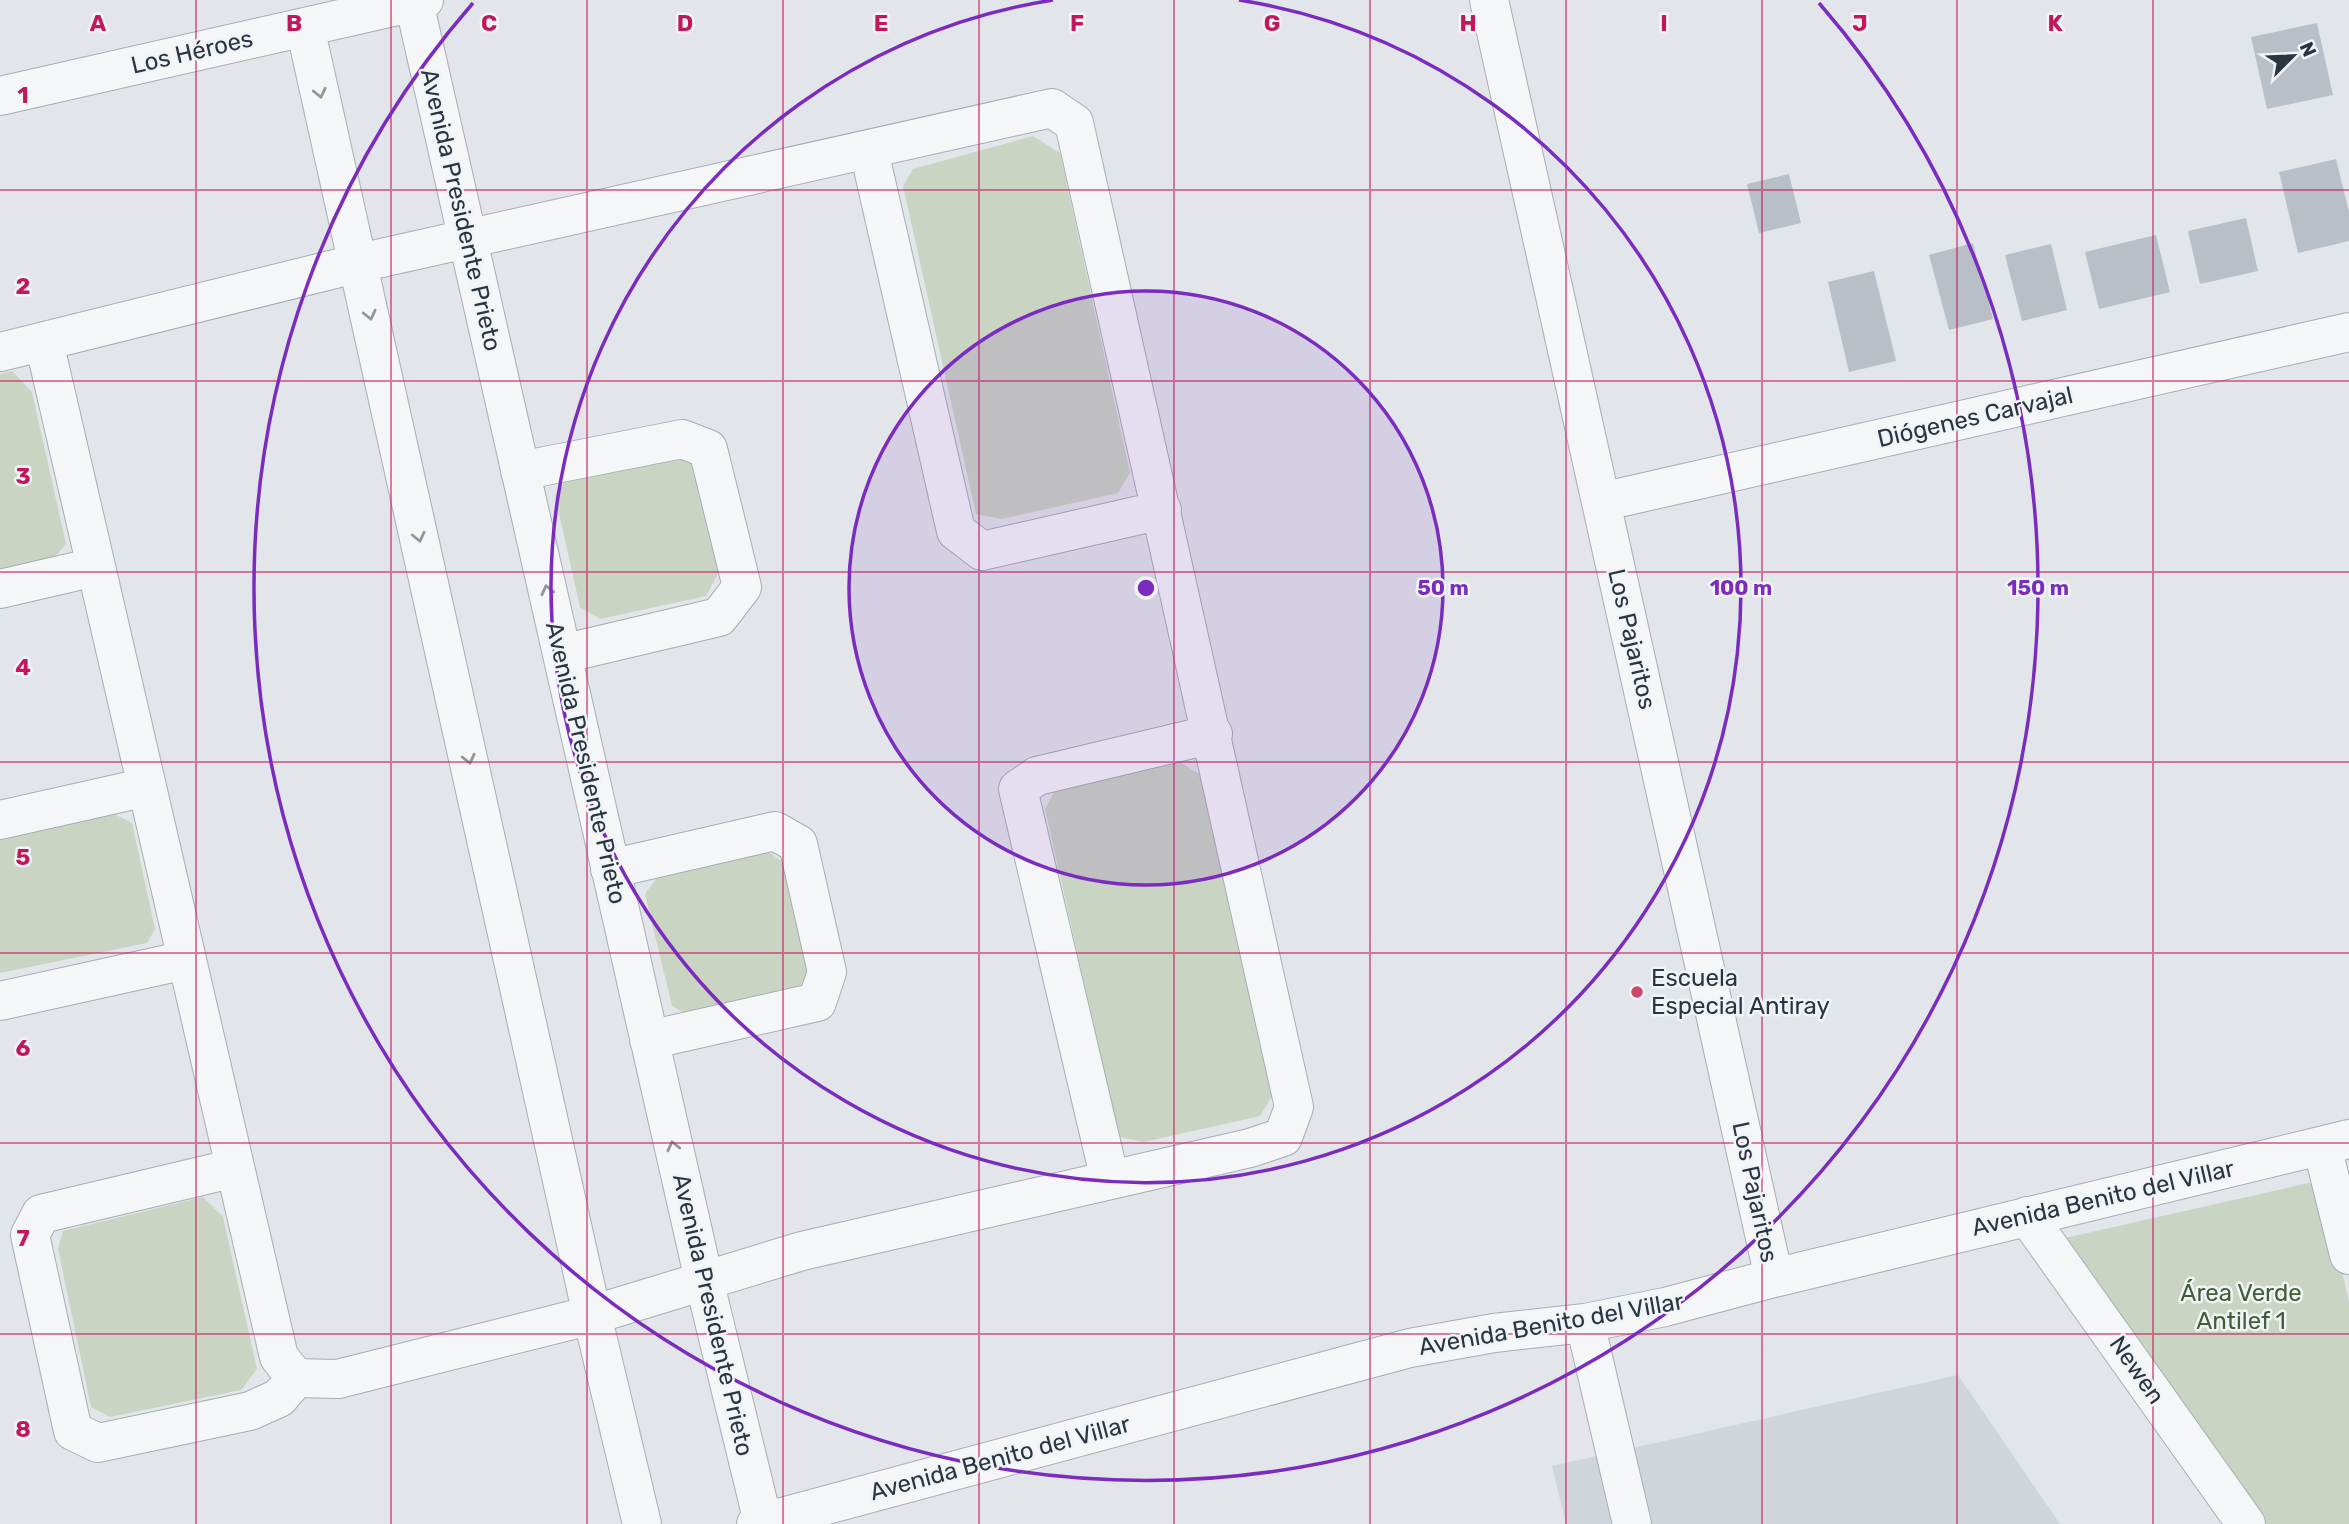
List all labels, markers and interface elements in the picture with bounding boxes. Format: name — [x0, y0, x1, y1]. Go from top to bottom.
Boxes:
text: A — [90, 9, 107, 37]
text: B — [286, 9, 302, 37]
text: C — [481, 9, 497, 37]
text: D — [677, 9, 693, 37]
text: E — [874, 9, 888, 37]
text: F — [1070, 9, 1084, 37]
text: G — [1264, 9, 1280, 37]
text: H — [1459, 9, 1477, 37]
text: I — [1660, 9, 1668, 37]
text: J — [1852, 9, 1868, 37]
text: K — [2047, 9, 2063, 37]
north arrow — [2258, 21, 2328, 91]
street label: Los Héroes — [128, 24, 256, 80]
text: N — [2295, 38, 2321, 60]
street label: Avenida Presidente Prieto — [415, 66, 507, 354]
text: 1 — [17, 81, 29, 109]
one-way arrow — [312, 87, 326, 99]
text: 2 — [16, 272, 30, 300]
one-way arrow — [362, 309, 376, 321]
street label: Diógenes Carvajal — [1874, 381, 2076, 453]
text: 3 — [15, 462, 31, 490]
one-way arrow — [411, 531, 426, 543]
street label: Los Pajaritos — [1602, 566, 1662, 712]
text: 50 m — [1417, 575, 1469, 600]
text: 100 m — [1710, 575, 1772, 600]
text: 150 m — [2007, 575, 2069, 600]
centre of rings — [1134, 576, 1158, 600]
one-way arrow — [541, 584, 555, 596]
street label: Avenida Presidente Prieto — [540, 619, 632, 907]
text: 4 — [15, 653, 31, 681]
one-way arrow — [460, 753, 475, 765]
text: 5 — [16, 843, 31, 871]
place label: Escuela Especial Antiray — [1651, 964, 1830, 1020]
marker: Escuela Especial Antiray — [1629, 984, 1645, 1000]
text: 6 — [16, 1034, 31, 1062]
street label: Los Pajaritos — [1726, 1119, 1784, 1265]
one-way arrow — [667, 1140, 681, 1152]
street label: Avenida Benito del Villar — [1969, 1154, 2237, 1242]
street label: Avenida Presidente Prieto — [667, 1171, 759, 1459]
text: 7 — [16, 1224, 30, 1252]
park label: Área Verde Antilef 1 — [2180, 1279, 2302, 1335]
street label: Avenida Benito del Villar — [1416, 1287, 1686, 1361]
street label: Newen — [2104, 1331, 2170, 1409]
street label: Avenida Benito del Villar — [867, 1410, 1133, 1506]
text: 8 — [15, 1415, 31, 1443]

